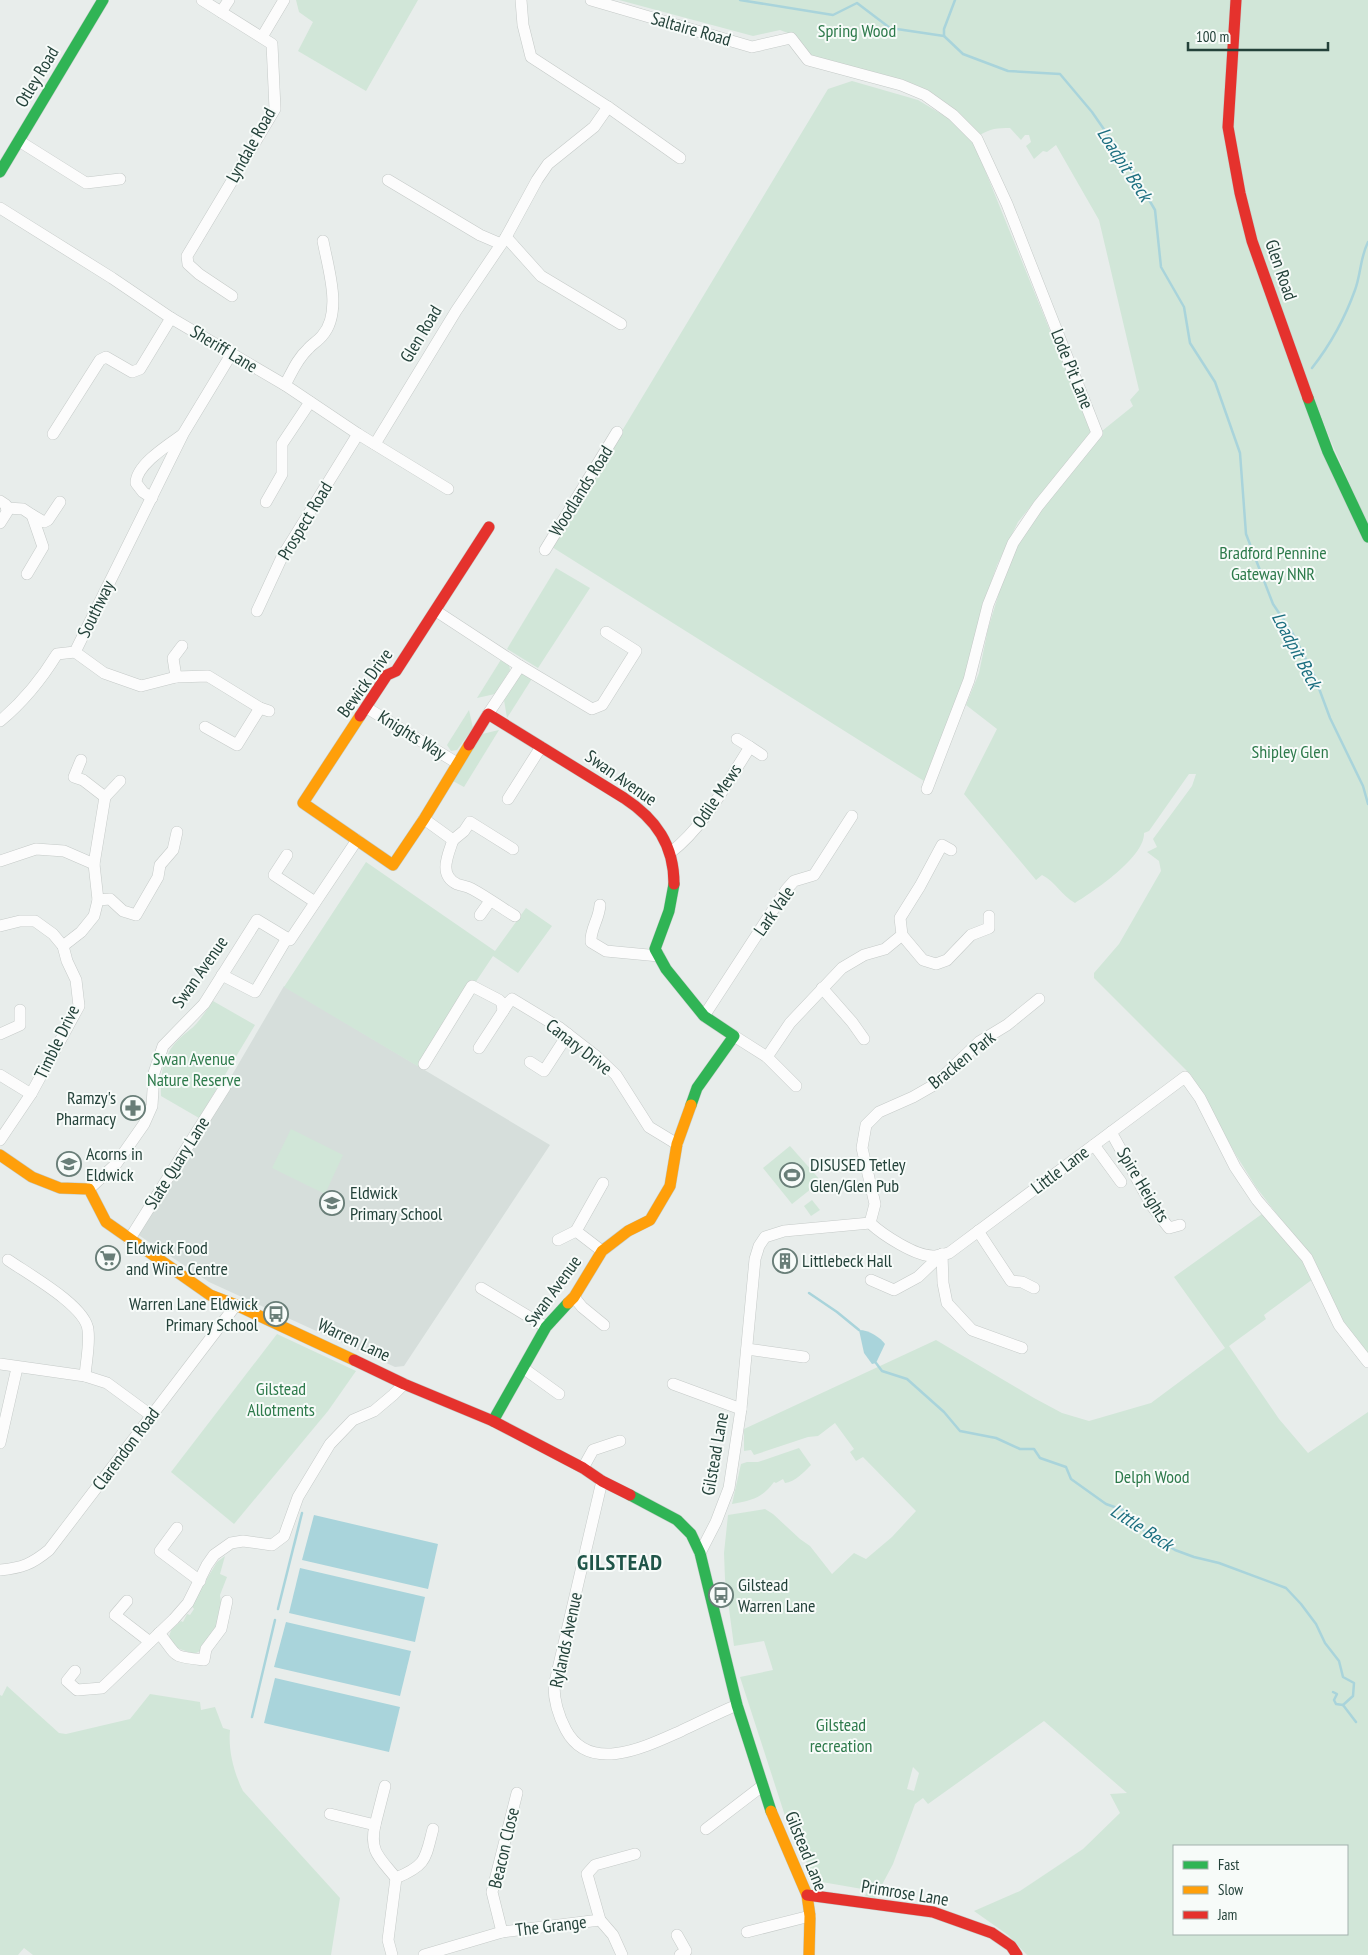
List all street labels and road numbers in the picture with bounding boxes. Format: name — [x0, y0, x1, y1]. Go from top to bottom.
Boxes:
street label: Saltaire Road — [649, 6, 734, 51]
street label: Otley Road — [9, 42, 64, 111]
street label: Lyndale Road — [221, 103, 280, 186]
street label: Glen Road — [1260, 236, 1303, 303]
street label: Glen Road — [395, 301, 447, 367]
street label: Sheriff Lane — [186, 319, 262, 378]
street label: Lode Pit Lane — [1046, 326, 1099, 412]
street label: Woodlands Road — [544, 441, 617, 540]
street label: Prospect Road — [272, 477, 337, 564]
street label: Southway — [72, 576, 119, 641]
street label: Bewick Drive — [332, 644, 397, 722]
street label: Knights Way — [374, 705, 451, 765]
street label: Swan Avenue — [581, 745, 662, 811]
street label: Odile Mews — [687, 759, 746, 832]
street label: Lark Vale — [748, 881, 799, 940]
street label: Swan Avenue — [167, 931, 233, 1012]
street label: Timble Drive — [29, 1001, 84, 1083]
street label: Canary Drive — [541, 1014, 617, 1080]
street label: Bracken Park — [923, 1026, 1000, 1094]
street label: Slate Quary Lane — [139, 1112, 214, 1213]
street label: Little Lane — [1026, 1140, 1093, 1199]
street label: Spire Heights — [1112, 1143, 1175, 1226]
street label: Swan Avenue — [519, 1251, 586, 1331]
street label: Warren Lane — [314, 1313, 394, 1366]
street label: Clarendon Road — [87, 1403, 164, 1495]
street label: Gilstead Lane — [696, 1411, 733, 1497]
street label: Rylands Avenue — [544, 1590, 587, 1690]
street label: Beacon Close — [483, 1805, 524, 1891]
street label: Gilstead Lane — [780, 1808, 833, 1894]
street label: Primrose Lane — [860, 1874, 950, 1911]
street label: The Grange — [514, 1910, 588, 1941]

